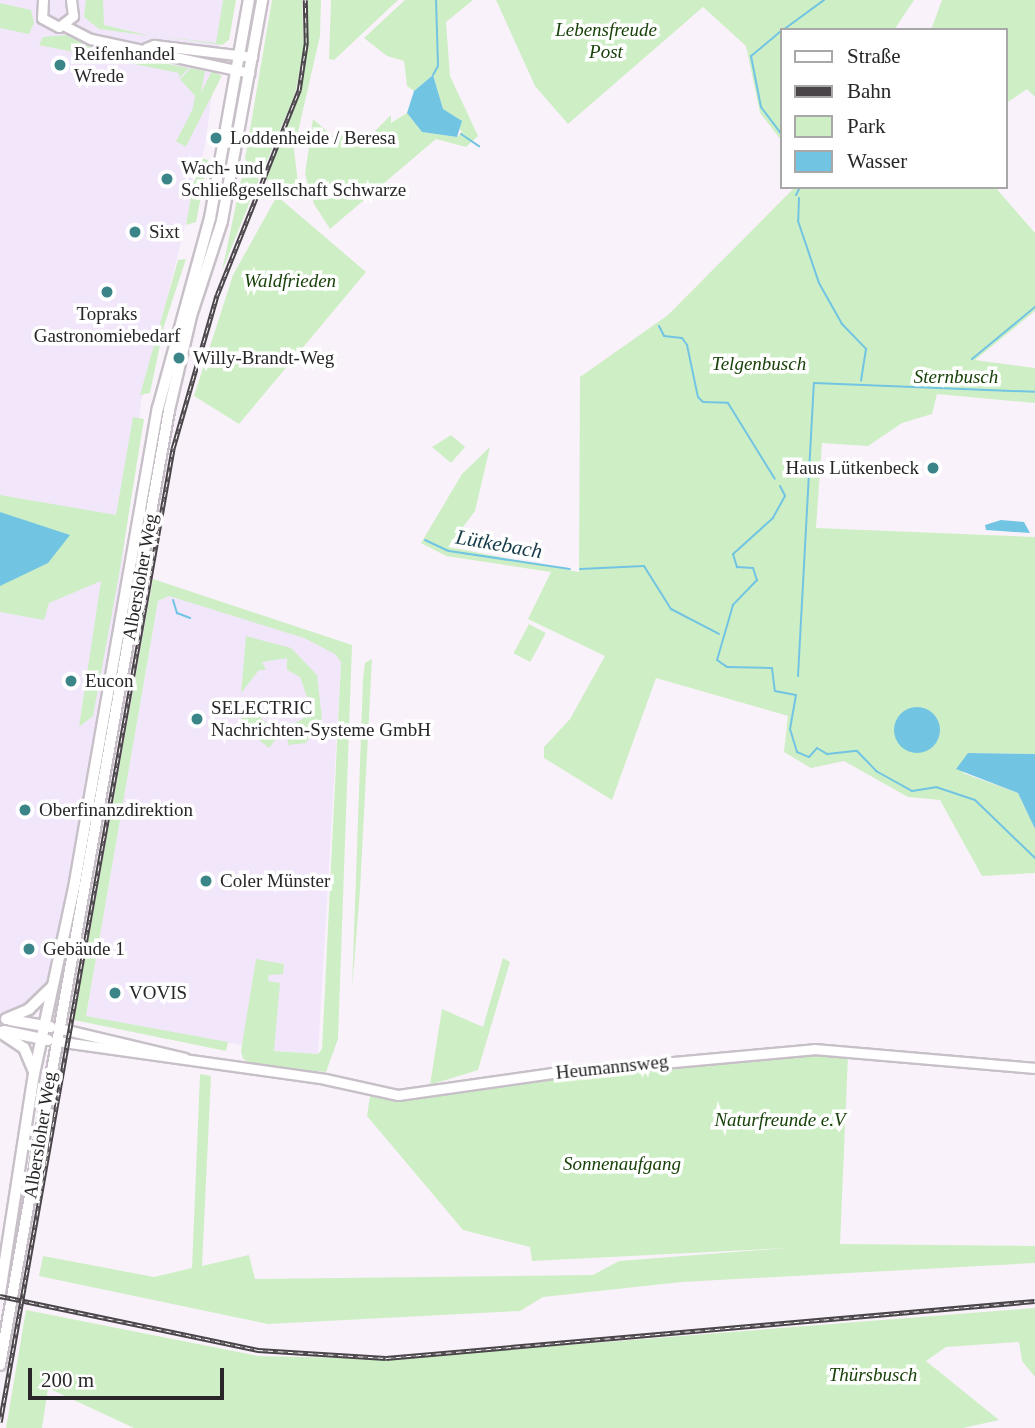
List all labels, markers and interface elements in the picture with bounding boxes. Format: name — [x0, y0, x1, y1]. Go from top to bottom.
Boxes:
park label: Lebensfreude Post — [555, 19, 657, 63]
legend — [780, 28, 1007, 189]
place label: Reifenhandel Wrede — [74, 43, 175, 87]
text: Straße — [847, 44, 901, 68]
marker: Reifenhandel Wrede — [52, 57, 68, 73]
text: Bahn — [847, 79, 891, 103]
text: Park — [847, 114, 886, 138]
place label: Loddenheide / Beresa — [230, 127, 396, 149]
marker: Loddenheide / Beresa — [208, 130, 224, 146]
text: Wasser — [847, 149, 907, 173]
place label: Wach- und Schließgesellschaft Schwarze — [181, 157, 406, 201]
marker: Wach- und Schließgesellschaft Schwarze — [159, 171, 175, 187]
place label: Sixt — [149, 221, 180, 243]
marker: Sixt — [127, 224, 143, 240]
park label: Waldfrieden — [244, 270, 336, 292]
marker: Topraks Gastronomiebedarf — [99, 284, 115, 300]
place label: Topraks Gastronomiebedarf — [34, 303, 180, 347]
place label: Willy-Brandt-Weg — [193, 347, 334, 369]
marker: Willy-Brandt-Weg — [171, 350, 187, 366]
park label: Telgenbusch — [712, 353, 806, 375]
park label: Sternbusch — [914, 366, 998, 388]
place label: Haus Lütkenbeck — [786, 457, 919, 479]
marker: Haus Lütkenbeck — [925, 460, 941, 476]
street label: Albersloher Weg — [118, 512, 162, 642]
water label: Lütkebach — [454, 524, 544, 564]
place label: Eucon — [85, 670, 134, 692]
marker: Eucon — [63, 673, 79, 689]
place label: SELECTRIC Nachrichten-Systeme GmbH — [211, 697, 431, 741]
marker: SELECTRIC Nachrichten-Systeme GmbH — [189, 711, 205, 727]
place label: Oberfinanzdirektion — [39, 799, 193, 821]
marker: Oberfinanzdirektion — [17, 802, 33, 818]
place label: Coler Münster — [220, 870, 330, 892]
marker: Coler Münster — [198, 873, 214, 889]
place label: Gebäude 1 — [43, 938, 125, 960]
marker: Gebäude 1 — [21, 941, 37, 957]
place label: VOVIS — [129, 982, 187, 1004]
marker: VOVIS — [107, 985, 123, 1001]
street label: Heumannsweg — [555, 1050, 669, 1084]
street label: Albersloher Weg — [19, 1070, 61, 1200]
park label: Naturfreunde e.V — [714, 1109, 846, 1131]
park label: Sonnenaufgang — [563, 1153, 681, 1175]
scale bar — [32, 1354, 228, 1398]
park label: Thürsbusch — [829, 1364, 917, 1386]
text: 200 m — [41, 1368, 94, 1392]

